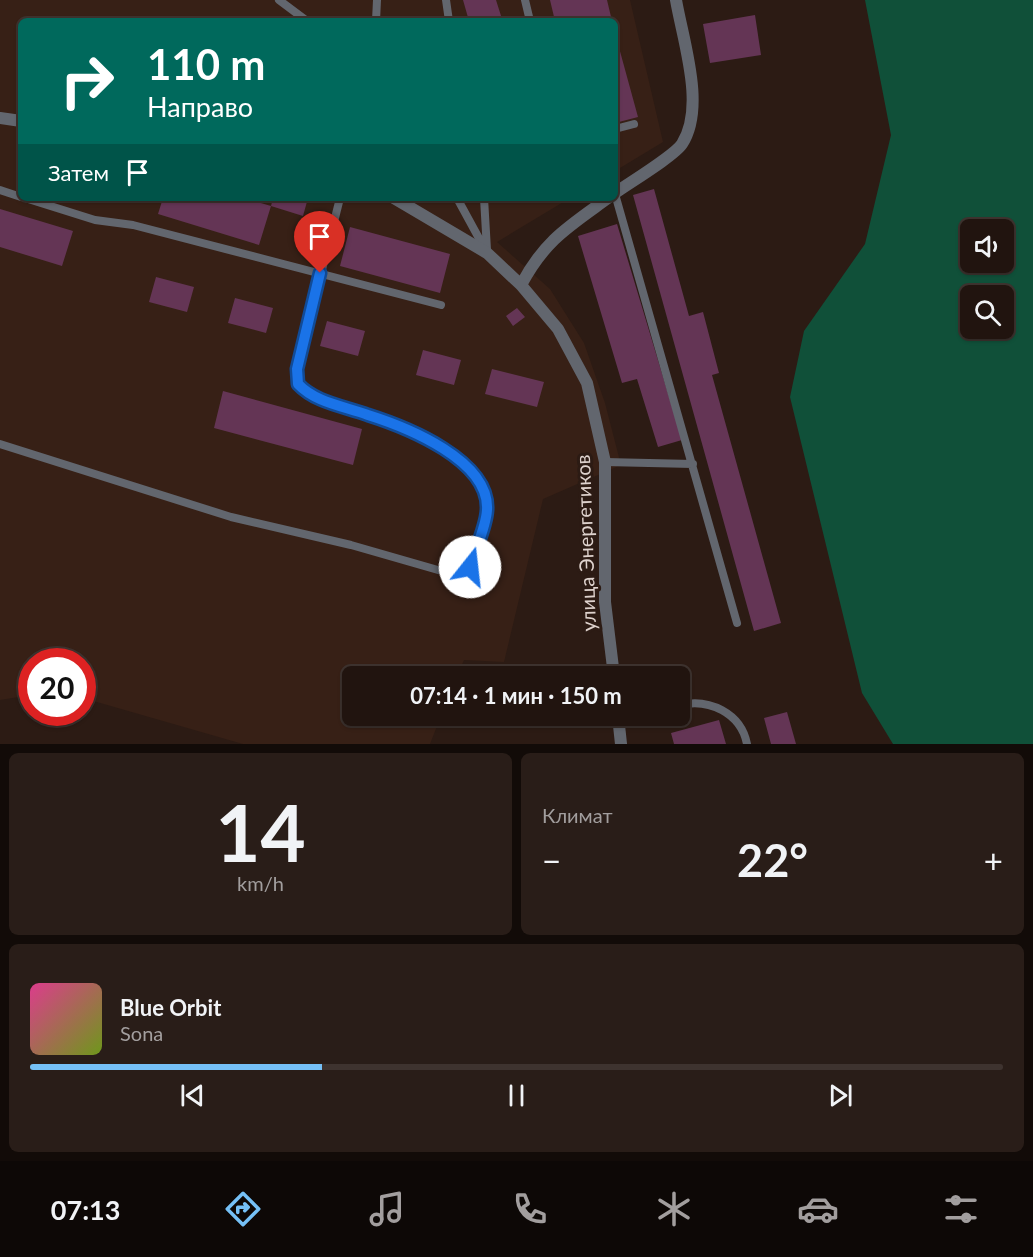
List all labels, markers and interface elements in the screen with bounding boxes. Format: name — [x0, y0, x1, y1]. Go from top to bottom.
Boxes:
text: 110 m — [147, 39, 265, 89]
icon: right — [48, 42, 126, 120]
text: Направо — [147, 90, 253, 123]
icon: arrive — [121, 156, 154, 189]
text: Затем — [48, 159, 109, 186]
pin — [294, 211, 345, 273]
map controls — [960, 219, 1014, 339]
button: sound — [960, 219, 1014, 273]
icon: arrive — [303, 220, 336, 253]
button: search — [960, 285, 1014, 339]
street label: улица Энергетиков — [570, 454, 600, 632]
position arrow — [438, 535, 502, 599]
speed limit sign: 20 — [18, 648, 96, 726]
text: 07:14 · 1 мин · 150 m — [410, 682, 622, 709]
text: 14 — [215, 785, 306, 879]
text: Климат — [542, 803, 613, 827]
text: 22° — [737, 833, 808, 887]
text: − — [542, 840, 561, 880]
text: + — [984, 840, 1003, 880]
text: km/h — [237, 871, 284, 895]
text: Blue Orbit — [120, 994, 221, 1021]
text: Sona — [120, 1021, 163, 1045]
icon: previous — [176, 1079, 209, 1112]
icon: pause — [500, 1079, 533, 1112]
icon: next — [824, 1079, 857, 1112]
icon: directions — [222, 1188, 264, 1230]
icon: music — [366, 1188, 408, 1230]
icon: phone — [509, 1188, 551, 1230]
icon: climate — [653, 1188, 695, 1230]
icon: car — [797, 1188, 839, 1230]
icon: filters — [940, 1188, 982, 1230]
text: 07:13 — [51, 1193, 120, 1226]

